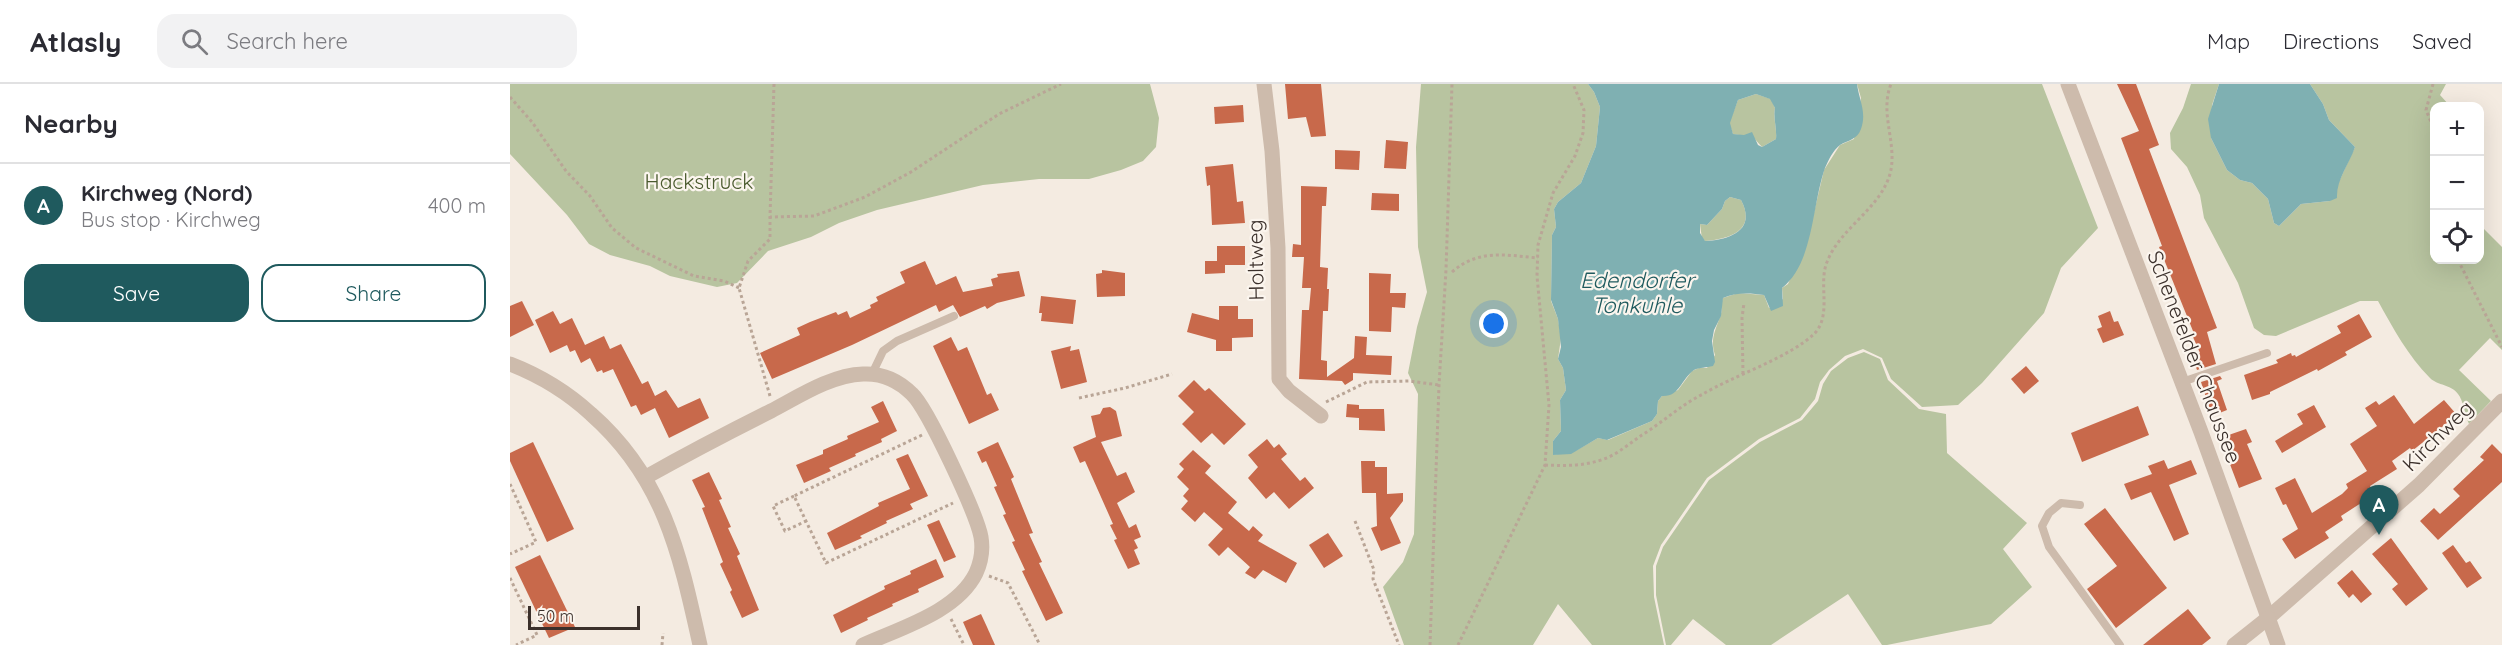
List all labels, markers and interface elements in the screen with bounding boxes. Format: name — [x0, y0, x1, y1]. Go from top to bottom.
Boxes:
search box — [157, 14, 577, 68]
text: Atlasly — [30, 24, 121, 59]
icon: search — [178, 25, 211, 58]
text: Search here — [226, 27, 348, 55]
text: Map — [2207, 28, 2250, 54]
text: Directions — [2283, 28, 2379, 54]
text: Saved — [2412, 28, 2472, 54]
map controls — [2430, 102, 2484, 264]
button: + — [2430, 102, 2484, 156]
text: Nearby — [24, 107, 118, 140]
button: − — [2430, 156, 2484, 210]
park label: Hackstruck — [645, 168, 753, 194]
text: Kirchweg (Nord) — [81, 179, 252, 207]
text: A — [37, 193, 50, 218]
text: 400 m — [428, 193, 486, 218]
text: Bus stop · Kirchweg — [81, 207, 261, 232]
button: locate — [2430, 210, 2484, 264]
street label: Holtweg — [1241, 219, 1269, 301]
street label: Schenefelder Chaussee — [2142, 247, 2248, 467]
button: Save — [24, 264, 249, 322]
button: Share — [261, 264, 486, 322]
water label: Edendorfer Tonkuhle — [1580, 266, 1697, 319]
your location — [1479, 309, 1508, 338]
street label: Kirchweg — [2396, 394, 2478, 476]
pin: A — [2360, 486, 2398, 535]
scale bar — [528, 603, 640, 630]
text: 50 m — [537, 606, 574, 626]

